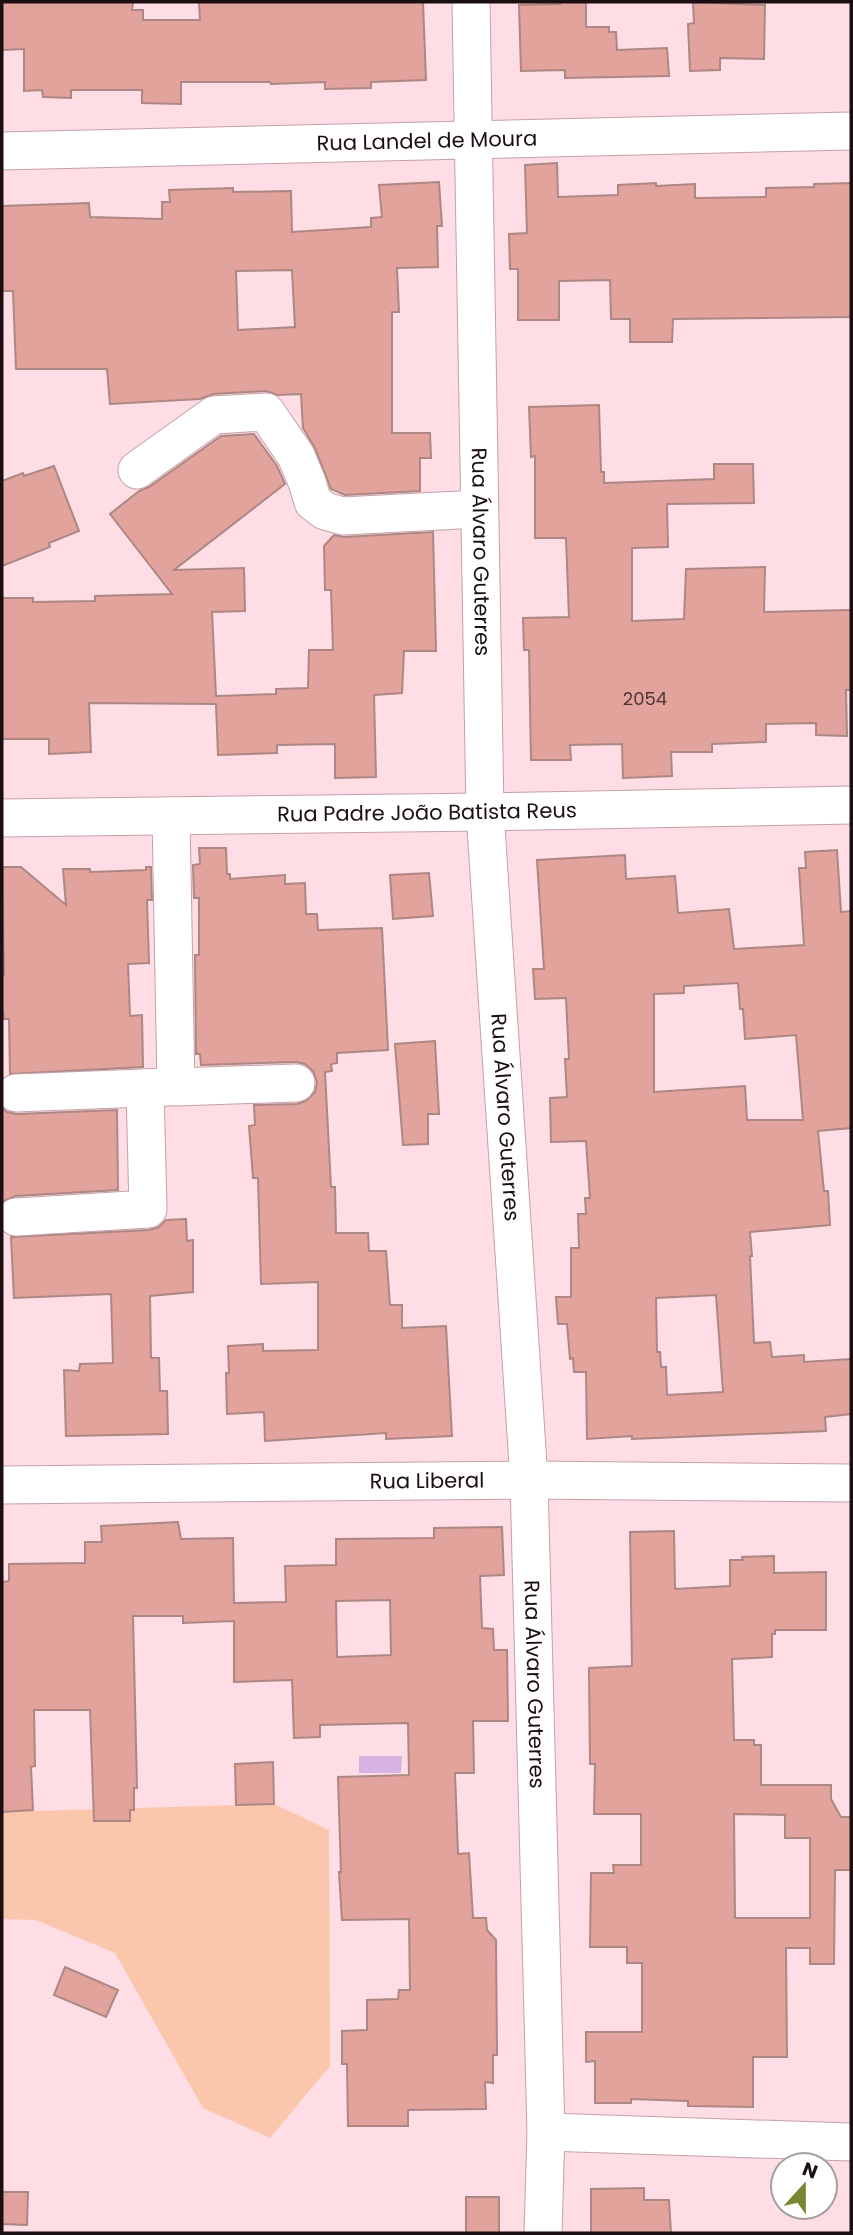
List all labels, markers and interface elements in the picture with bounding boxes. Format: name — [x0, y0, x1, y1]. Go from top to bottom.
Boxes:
street label: Rua Landel de Moura — [316, 123, 538, 158]
street label: Rua Álvaro Guterres — [465, 447, 497, 656]
house number: 2054 — [623, 686, 667, 711]
street label: Rua Padre João Batista Reus — [277, 795, 577, 829]
street label: Rua Álvaro Guterres — [484, 1012, 527, 1222]
street label: Rua Liberal — [369, 1465, 484, 1496]
street label: Rua Álvaro Guterres — [518, 1580, 552, 1789]
north arrow — [769, 2151, 839, 2221]
text: N — [798, 2155, 821, 2186]

